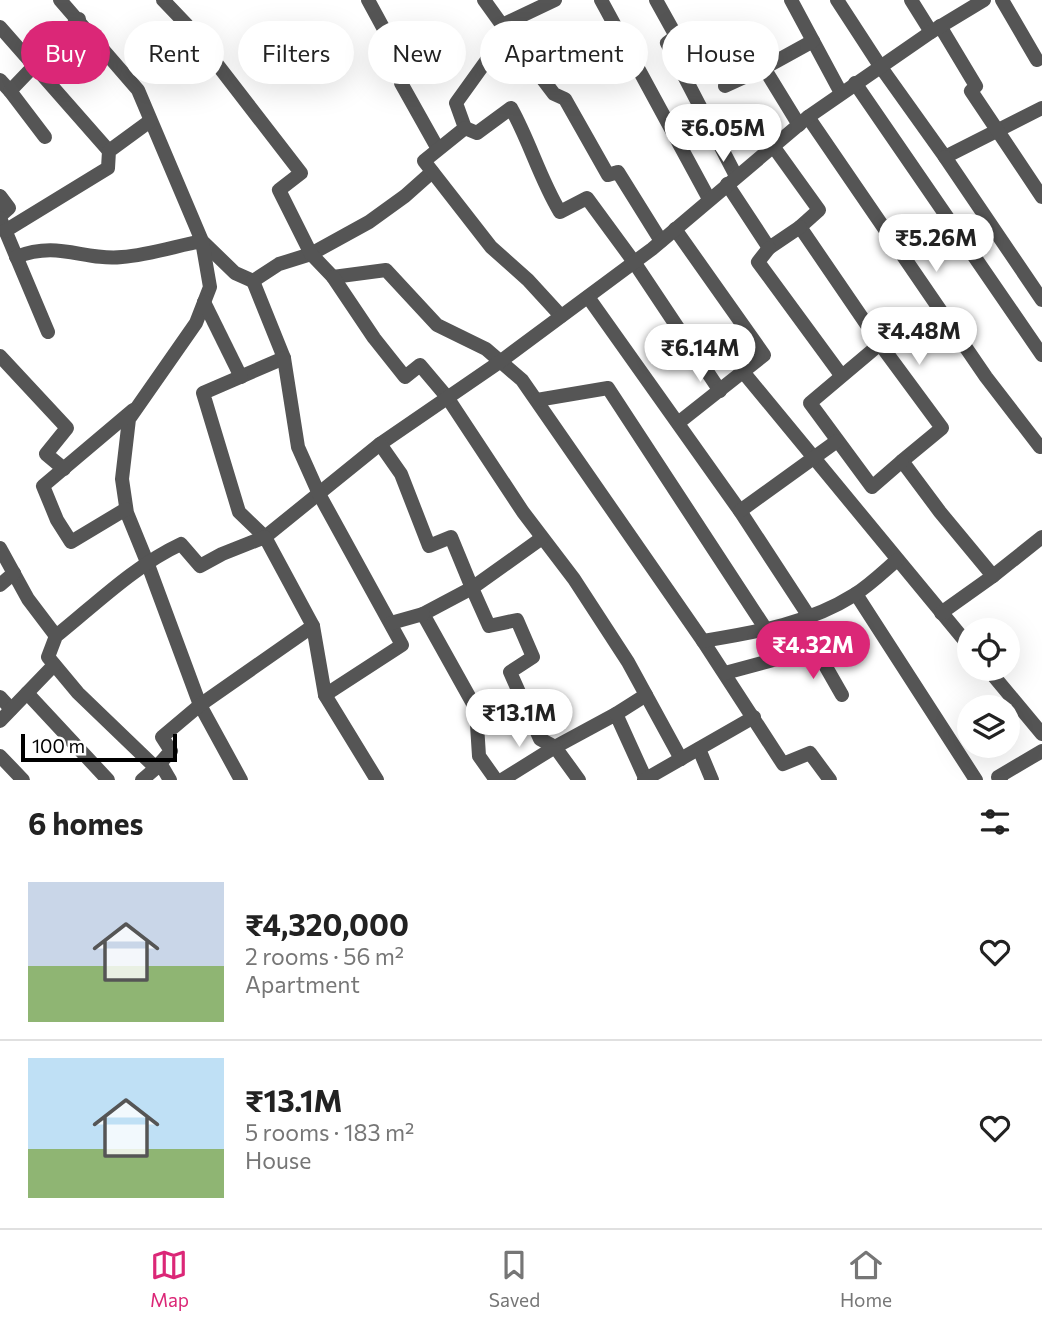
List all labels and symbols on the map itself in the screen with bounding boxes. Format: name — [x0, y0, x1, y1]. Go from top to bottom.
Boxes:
pin: ₹6.05M — [666, 104, 780, 164]
pin: ₹5.26M — [879, 215, 993, 274]
pin: ₹4.48M — [862, 308, 976, 367]
pin: ₹6.14M — [643, 324, 757, 384]
pin: ₹4.32M — [756, 622, 870, 681]
pin: ₹13.1M — [462, 690, 576, 749]
scale bar — [21, 731, 177, 763]

